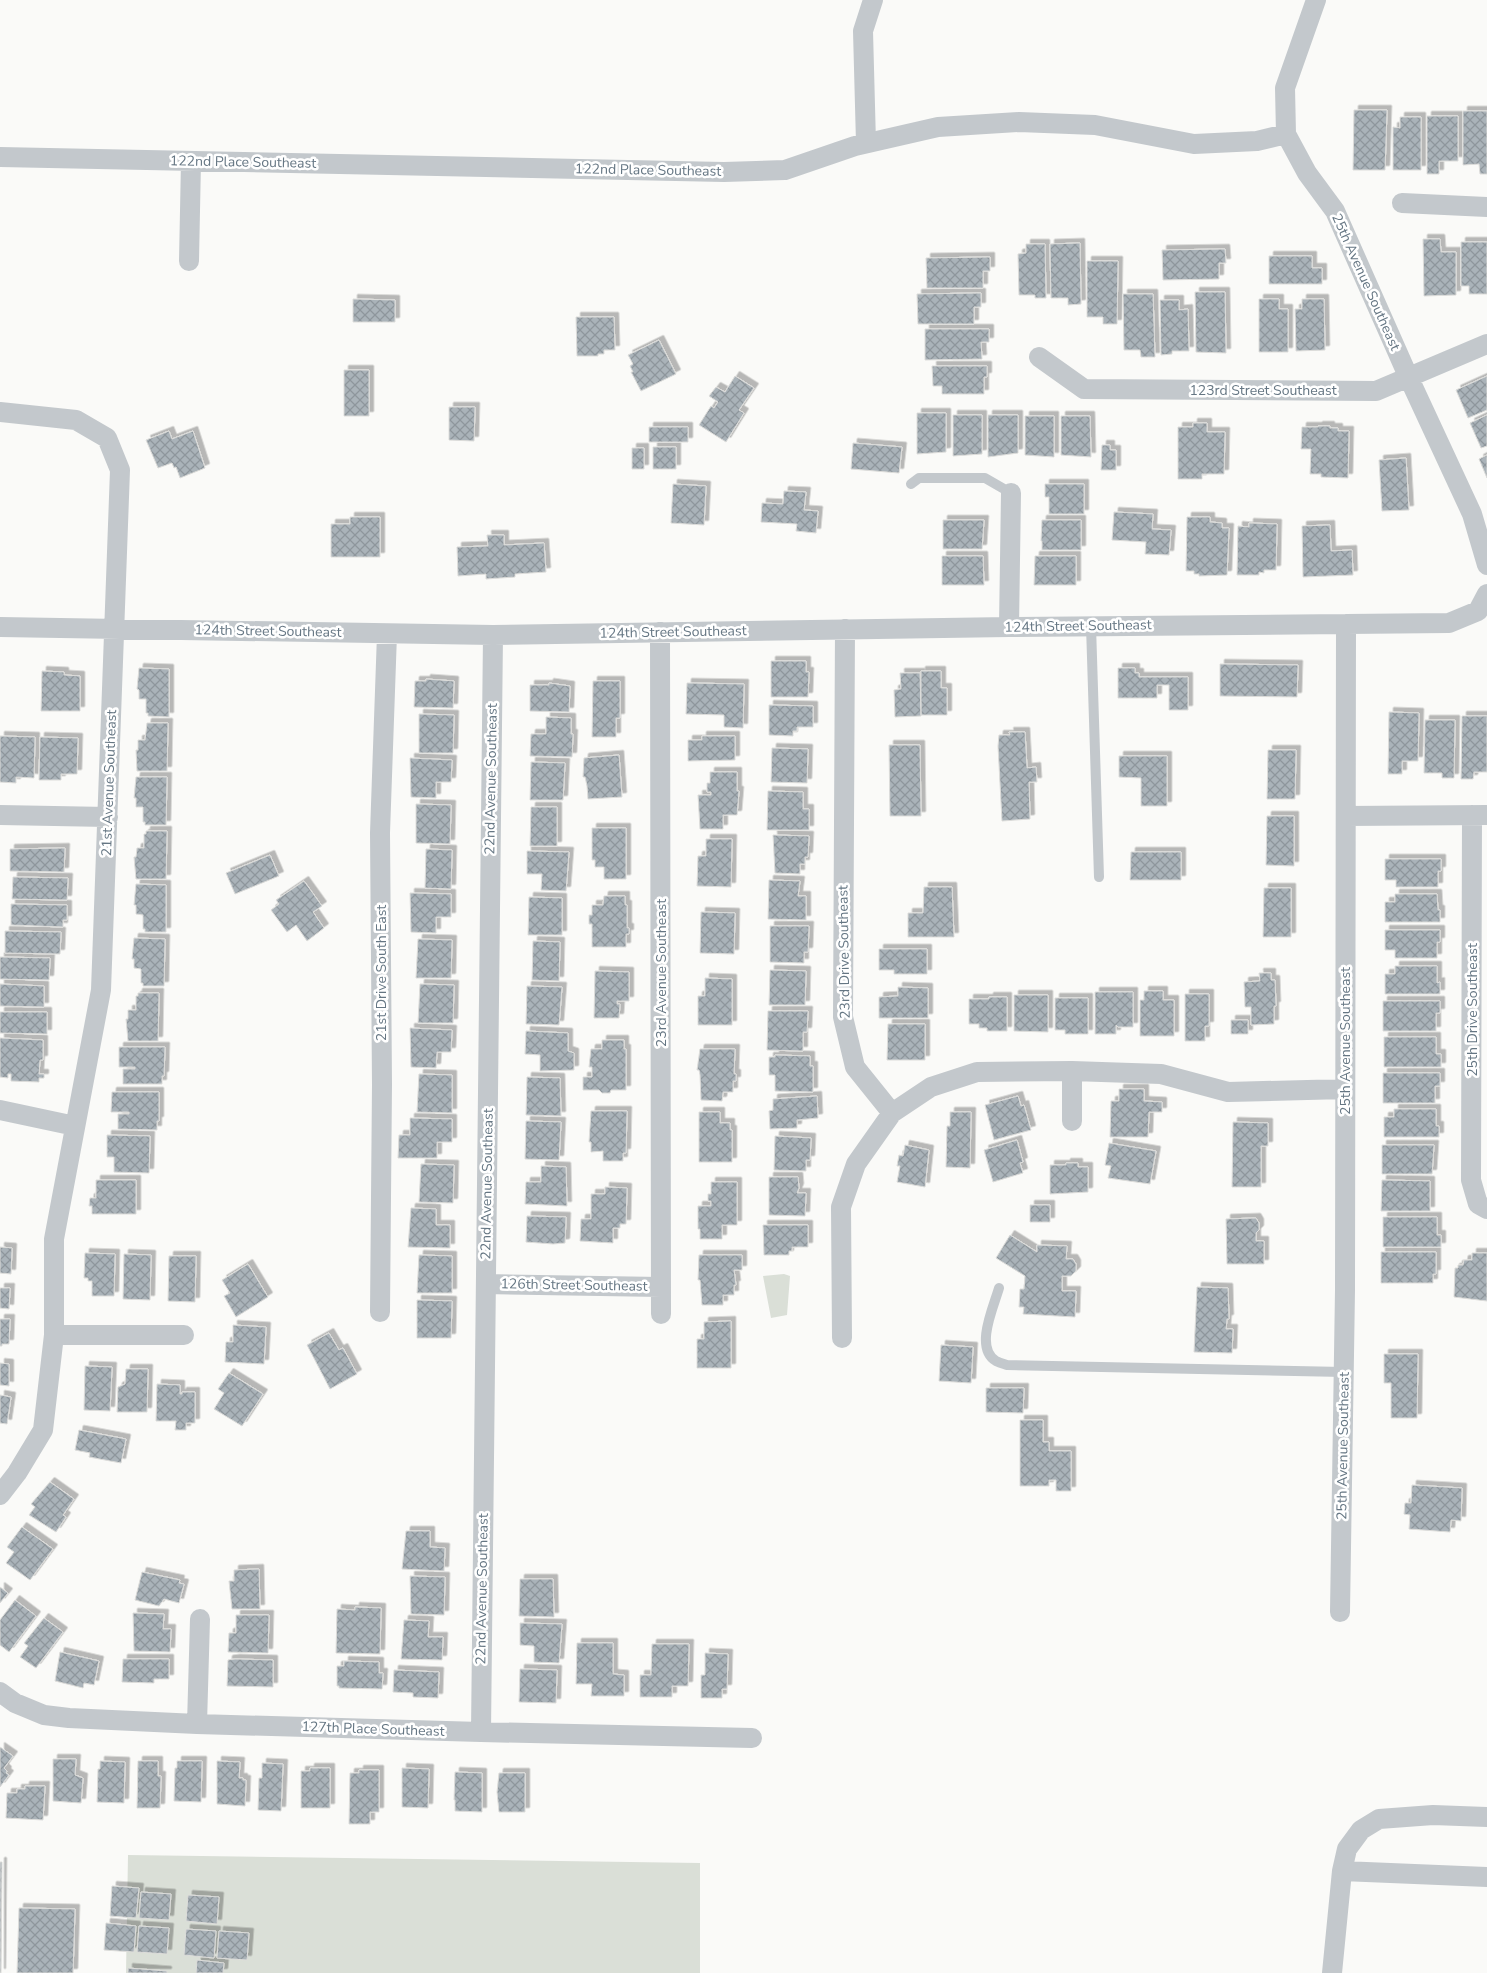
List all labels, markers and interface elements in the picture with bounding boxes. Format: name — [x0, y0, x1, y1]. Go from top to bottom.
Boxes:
street label: 122nd Place Southeast — [170, 151, 316, 173]
street label: 122nd Place Southeast — [575, 159, 721, 181]
street label: 25th Avenue Southeast — [1327, 211, 1405, 354]
street label: 123rd Street Southeast — [1189, 381, 1337, 400]
street label: 124th Street Southeast — [1004, 615, 1152, 637]
street label: 124th Street Southeast — [194, 620, 342, 642]
street label: 124th Street Southeast — [599, 621, 747, 643]
street label: 22nd Avenue Southeast — [480, 703, 502, 855]
street label: 21st Avenue Southeast — [97, 709, 121, 857]
street label: 23rd Drive Southeast — [833, 885, 855, 1019]
street label: 23rd Avenue Southeast — [652, 899, 671, 1047]
street label: 21st Drive South East — [372, 905, 391, 1041]
street label: 25th Drive Southeast — [1463, 943, 1482, 1077]
street label: 25th Avenue Southeast — [1336, 967, 1355, 1115]
street label: 22nd Avenue Southeast — [476, 1108, 498, 1260]
street label: 126th Street Southeast — [500, 1274, 648, 1296]
street label: 25th Avenue Southeast — [1332, 1372, 1354, 1520]
street label: 22nd Avenue Southeast — [471, 1513, 493, 1665]
street label: 127th Place Southeast — [301, 1717, 445, 1741]

